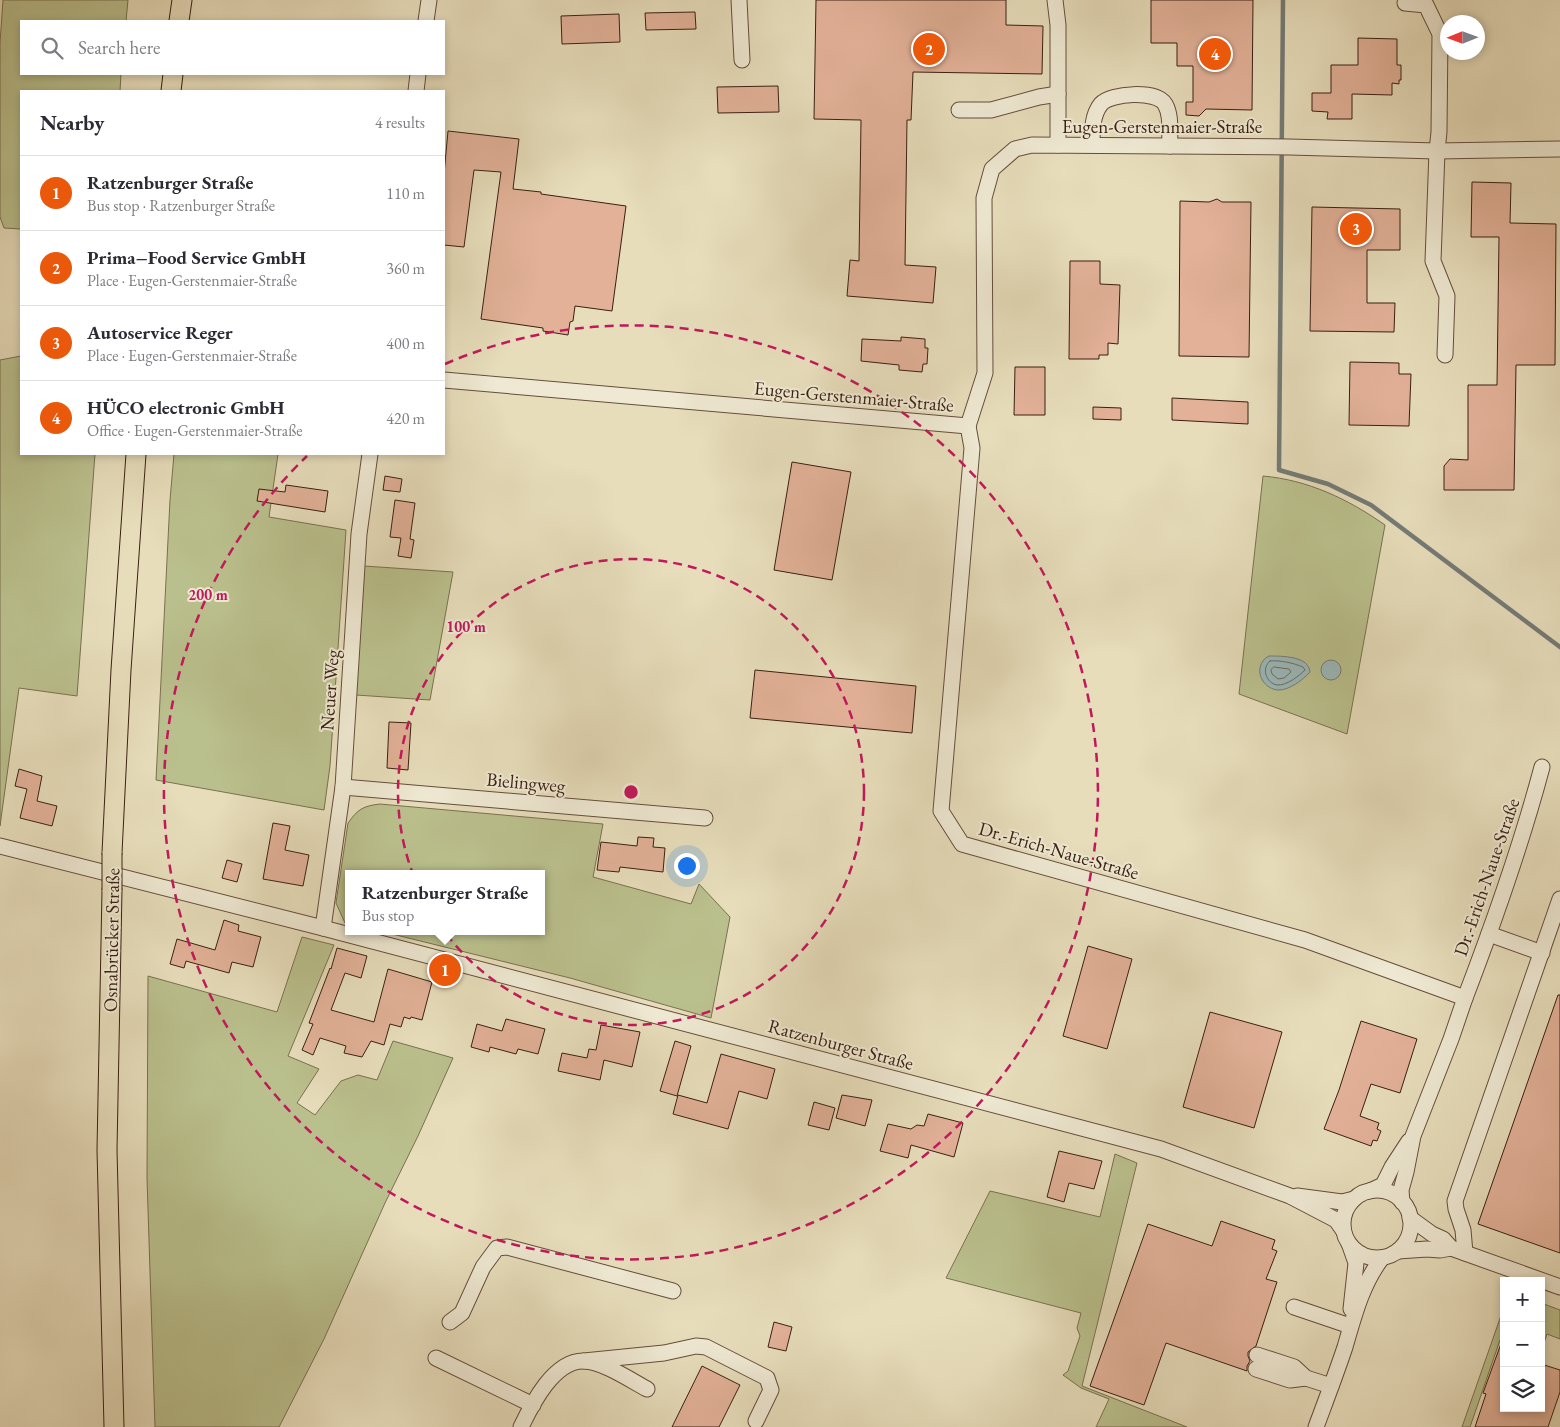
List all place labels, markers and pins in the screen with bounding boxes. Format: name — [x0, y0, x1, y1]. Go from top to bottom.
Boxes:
pin: 2 — [913, 30, 945, 68]
pin: 4 — [1199, 35, 1231, 73]
pin: 3 — [1340, 210, 1372, 248]
centre of rings — [622, 783, 640, 801]
pin: 1 — [429, 951, 461, 989]

